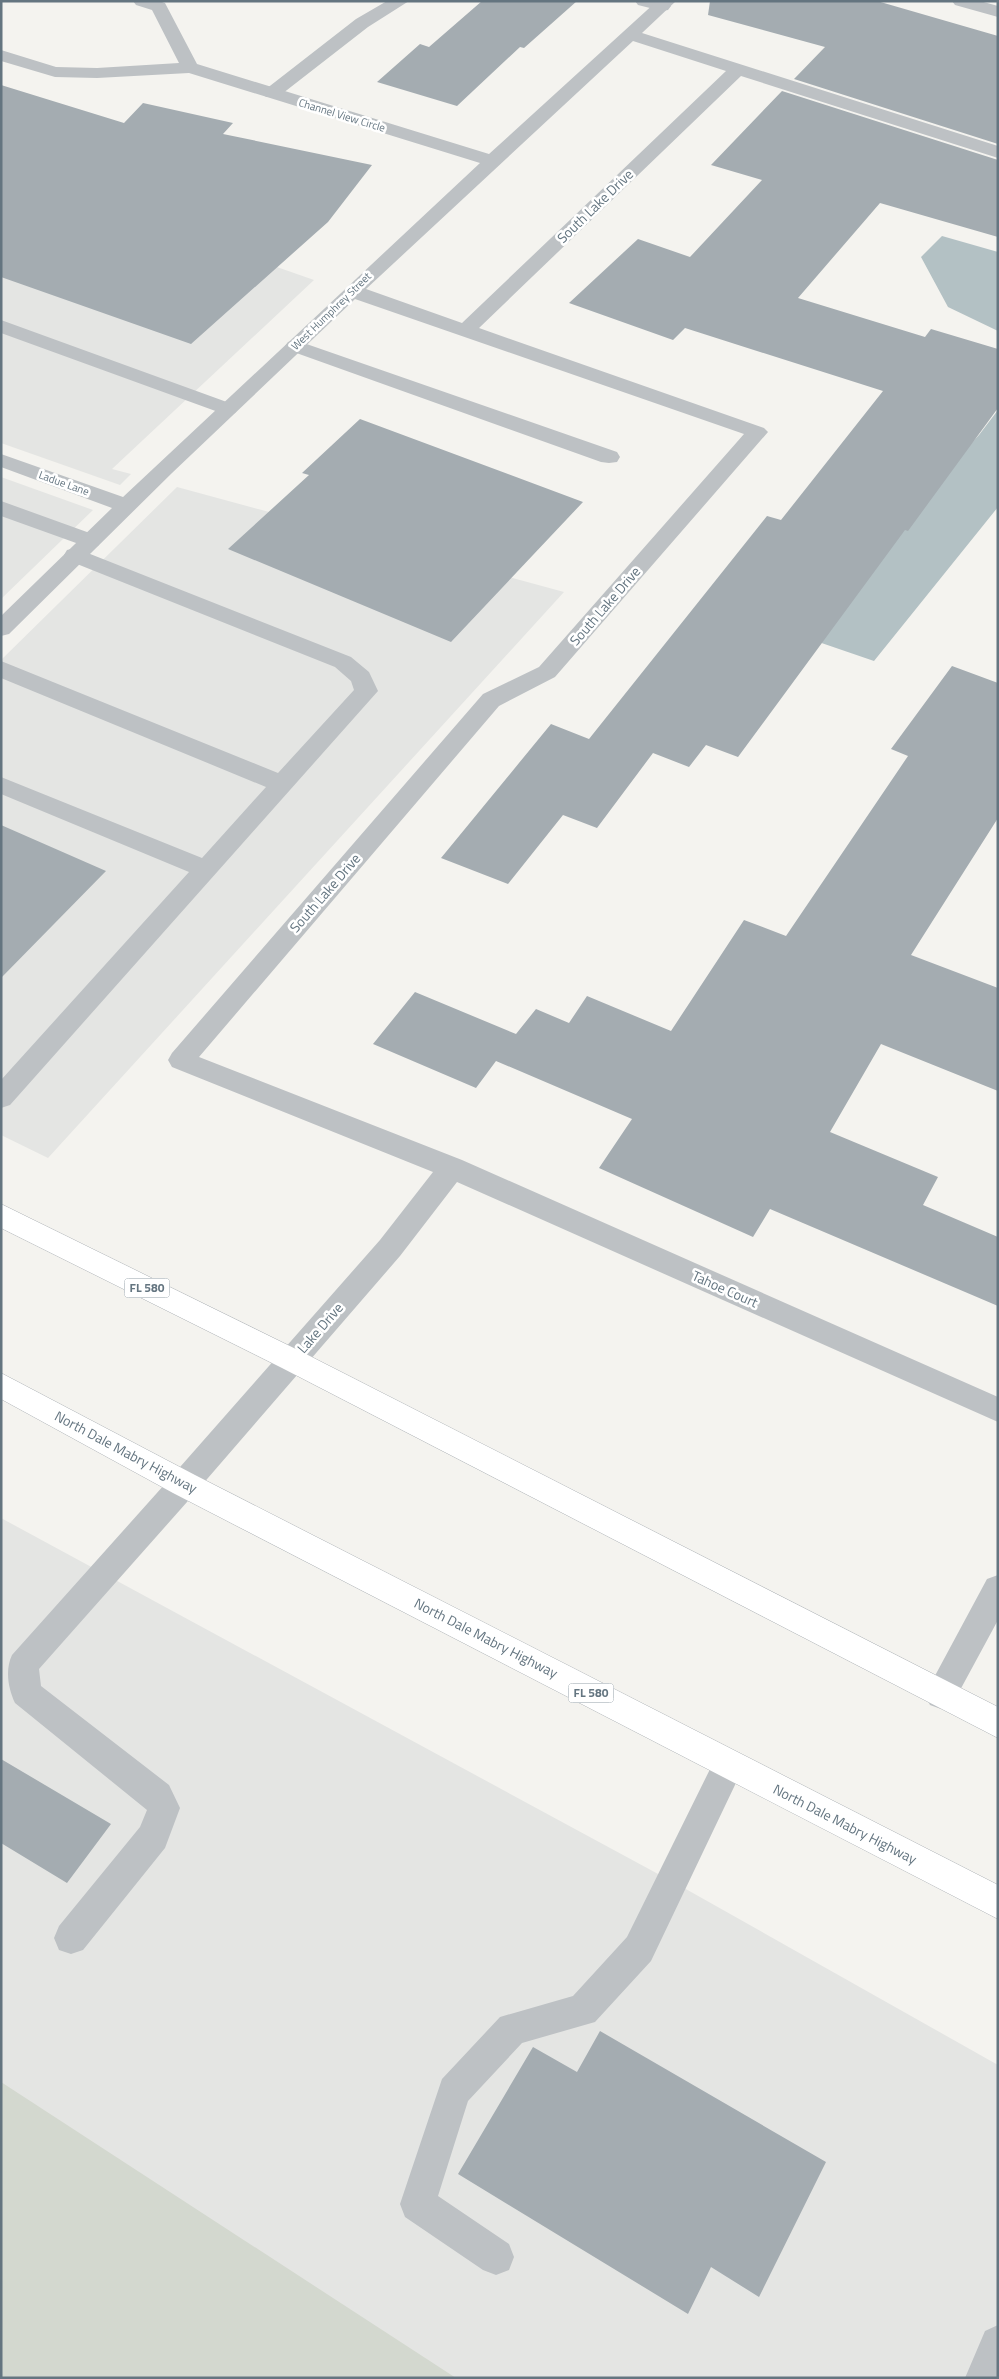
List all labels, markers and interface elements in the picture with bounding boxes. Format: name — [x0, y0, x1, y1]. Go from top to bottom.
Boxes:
street label: Channel View Circle — [297, 94, 388, 136]
street label: South Lake Drive — [552, 164, 638, 248]
street label: West Humphrey Street — [287, 268, 375, 354]
street label: Ladue Lane — [37, 466, 92, 500]
street label: South Lake Drive — [564, 561, 645, 650]
street label: South Lake Drive — [284, 848, 365, 937]
street label: Tahoe Court — [689, 1265, 762, 1312]
road number: FL 580 — [124, 1278, 170, 1298]
street label: Lake Drive — [292, 1298, 348, 1358]
street label: North Dale Mabry Highway — [51, 1405, 202, 1498]
street label: North Dale Mabry Highway — [411, 1592, 562, 1683]
road number: FL 580 — [568, 1684, 614, 1702]
street label: North Dale Mabry Highway — [770, 1778, 921, 1869]

